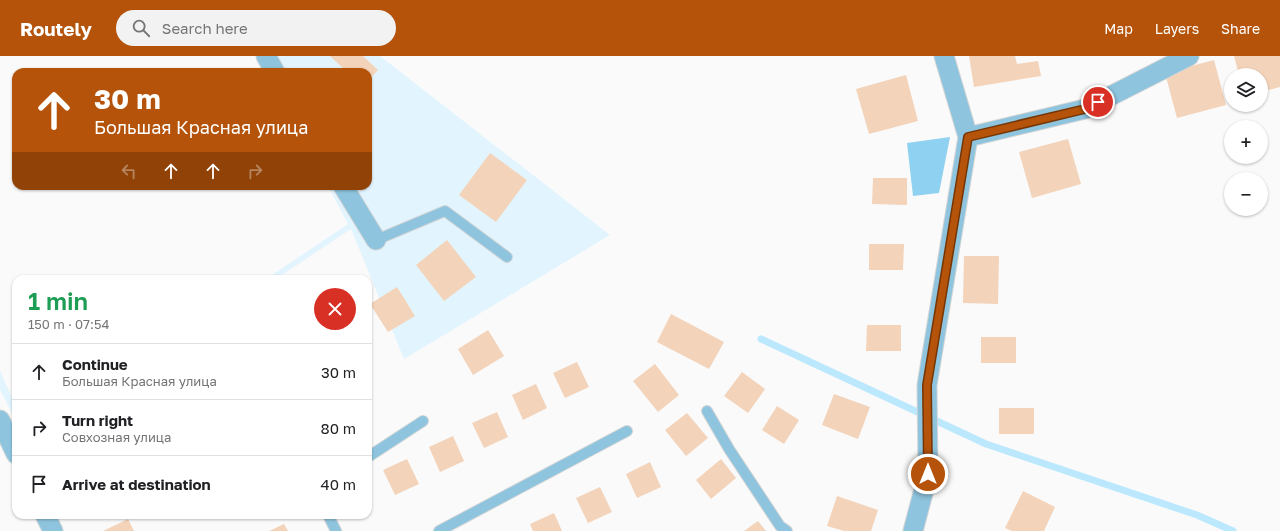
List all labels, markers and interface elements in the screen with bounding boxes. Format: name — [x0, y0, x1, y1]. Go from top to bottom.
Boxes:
search box — [116, 10, 396, 46]
text: Routely — [20, 17, 92, 40]
icon: search — [130, 17, 152, 39]
text: Search here — [162, 19, 248, 37]
text: Map — [1104, 20, 1133, 37]
text: Layers — [1155, 20, 1199, 37]
text: Share — [1221, 20, 1260, 37]
map controls — [1224, 68, 1268, 216]
button: layers — [1224, 68, 1268, 112]
text: 30 m — [94, 82, 161, 115]
icon: ahead — [28, 84, 80, 136]
pin — [1081, 85, 1115, 119]
icon: arrive — [1087, 91, 1109, 113]
text: Большая Красная улица — [94, 116, 308, 138]
button: + — [1224, 120, 1268, 164]
icon: left — [118, 160, 140, 182]
icon: ahead — [160, 160, 182, 182]
icon: ahead — [202, 160, 224, 182]
icon: right — [244, 160, 266, 182]
button: − — [1224, 172, 1268, 216]
text: 1 min — [28, 286, 88, 315]
button: close — [314, 288, 356, 330]
text: 150 m · 07:54 — [28, 316, 109, 332]
text: Continue — [62, 355, 128, 373]
icon: ahead — [28, 361, 50, 383]
text: 30 m — [321, 363, 356, 381]
text: Большая Красная улица — [62, 373, 217, 389]
text: Turn right — [62, 411, 133, 429]
icon: right — [28, 417, 50, 439]
text: 80 m — [321, 419, 356, 437]
text: Совхозная улица — [62, 429, 171, 445]
position arrow — [907, 453, 949, 495]
icon: arrive — [28, 473, 50, 495]
text: Arrive at destination — [62, 475, 211, 493]
text: 40 m — [321, 475, 356, 493]

